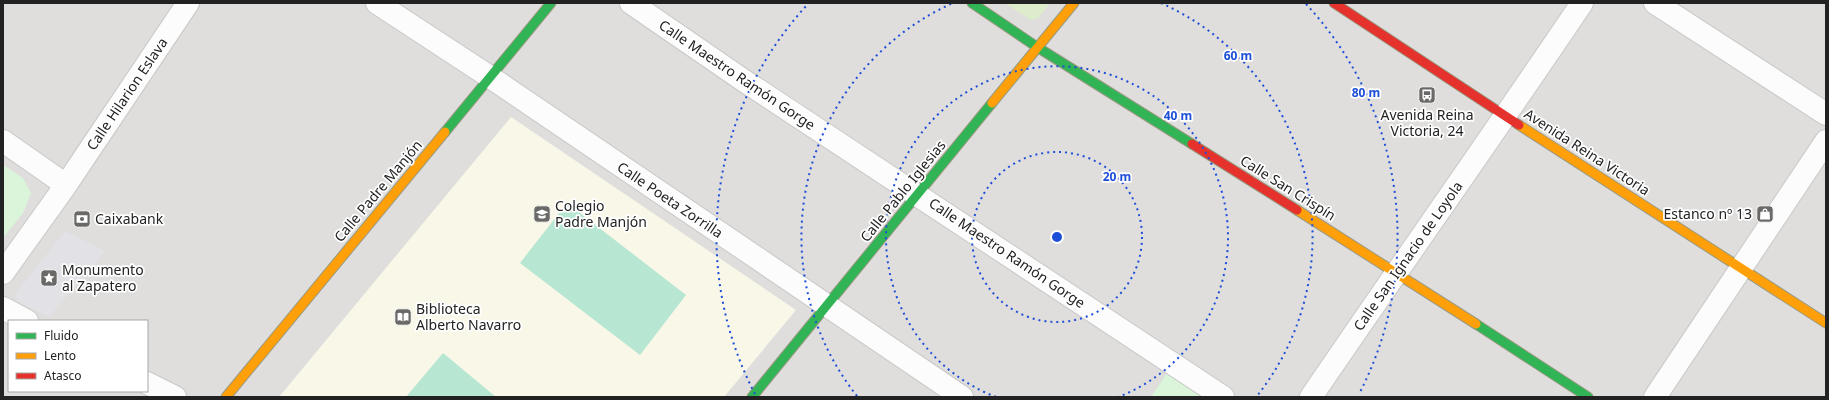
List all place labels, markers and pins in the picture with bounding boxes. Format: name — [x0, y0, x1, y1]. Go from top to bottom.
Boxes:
bus stop icon: Avenida Reina Victoria, 24 — [1417, 85, 1437, 105]
place label: Avenida Reina Victoria, 24 — [1380, 105, 1474, 140]
place label: Colegio Padre Manjón — [555, 196, 647, 231]
school or university icon: Colegio Padre Manjón — [532, 204, 552, 224]
place label: Estanco nº 13 — [1664, 204, 1752, 223]
shop icon: Estanco nº 13 — [1755, 204, 1775, 224]
bank icon: Caixabank — [72, 209, 92, 229]
place label: Caixabank — [95, 209, 164, 228]
centre of rings — [1050, 230, 1064, 244]
place label: Monumento al Zapatero — [62, 260, 144, 295]
place icon: Monumento al Zapatero — [39, 268, 59, 288]
place label: Biblioteca Alberto Navarro — [416, 299, 521, 334]
library icon: Biblioteca Alberto Navarro — [393, 307, 413, 327]

